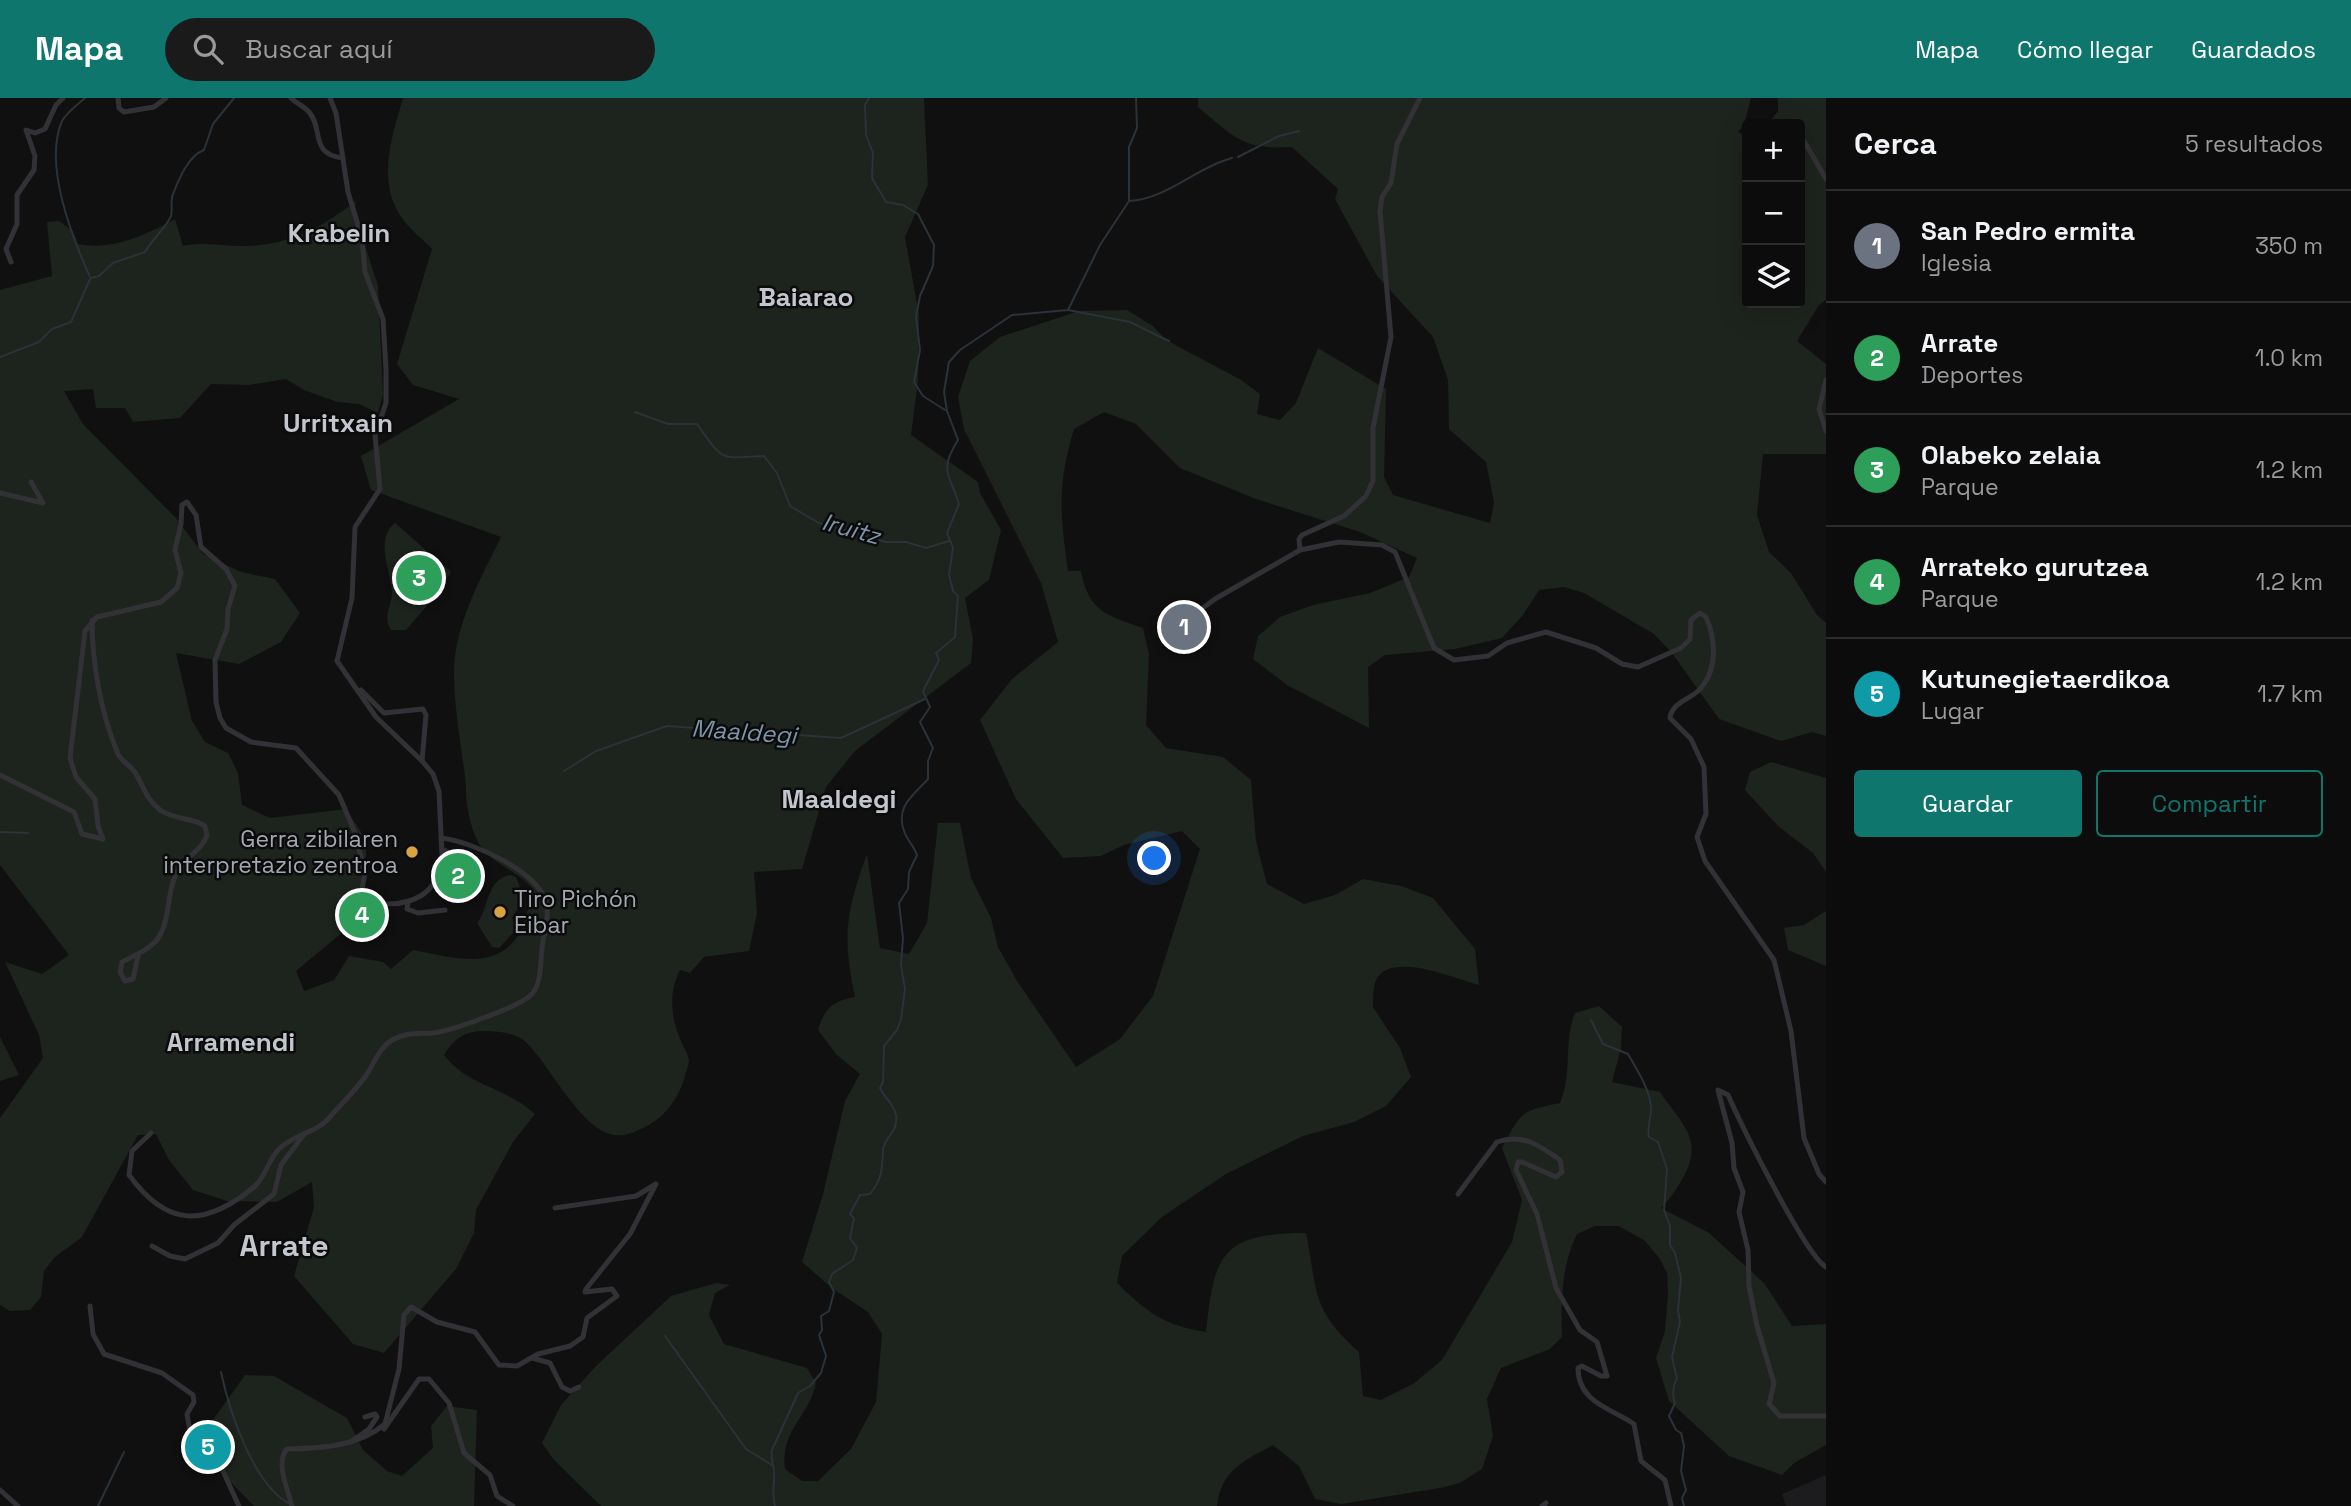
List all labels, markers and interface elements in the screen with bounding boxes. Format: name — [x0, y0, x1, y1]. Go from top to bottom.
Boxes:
search box — [165, 18, 655, 81]
text: Mapa — [35, 28, 123, 70]
icon: search — [189, 30, 227, 68]
text: Buscar aquí — [245, 32, 393, 66]
text: Mapa — [1915, 34, 1979, 65]
text: Cómo llegar — [2017, 34, 2153, 65]
text: Guardados — [2191, 34, 2316, 65]
map controls — [1742, 119, 1805, 308]
button: + — [1742, 119, 1805, 182]
text: Cerca — [1854, 124, 1937, 163]
text: 5 resultados — [2185, 129, 2323, 159]
button: − — [1742, 182, 1805, 245]
text: San Pedro ermita — [1921, 214, 2135, 248]
district label: Krabelin — [288, 216, 390, 250]
text: 1 — [1872, 231, 1882, 261]
text: 350 m — [2255, 231, 2323, 261]
button: layers — [1742, 245, 1805, 308]
text: Iglesia — [1921, 248, 1992, 278]
district label: Baiarao — [759, 280, 853, 314]
text: Arrate — [1921, 326, 1998, 360]
text: 2 — [1870, 343, 1884, 373]
text: 1.0 km — [2255, 343, 2323, 373]
text: Deportes — [1921, 360, 2023, 390]
district label: Urritxain — [283, 406, 393, 440]
text: Olabeko zelaia — [1921, 438, 2101, 472]
text: 3 — [1870, 455, 1884, 485]
text: 1.2 km — [2256, 455, 2323, 485]
text: Parque — [1921, 472, 1999, 502]
water label: Iruitz — [819, 506, 885, 552]
text: Arrateko gurutzea — [1921, 550, 2149, 584]
pin: 3 — [396, 552, 442, 604]
text: 4 — [1870, 567, 1884, 597]
text: 1.2 km — [2256, 567, 2323, 597]
text: Parque — [1921, 584, 1999, 614]
pin: 1 — [1161, 601, 1207, 653]
text: Kutunegietaerdikoa — [1921, 662, 2170, 696]
text: 5 — [1870, 679, 1884, 709]
text: 1.7 km — [2257, 679, 2323, 709]
text: Lugar — [1921, 696, 1984, 726]
water label: Maaldegi — [690, 712, 801, 751]
button: Guardar — [1854, 770, 2082, 837]
button: Compartir — [2096, 770, 2323, 837]
district label: Maaldegi — [782, 782, 897, 816]
place label: Gerra zibilaren interpretazio zentroa — [163, 824, 398, 880]
your location — [1137, 841, 1171, 875]
marker: Gerra zibilaren interpretazio zentroa — [404, 844, 420, 860]
pin: 2 — [435, 850, 481, 902]
place label: Tiro Pichón Eibar — [514, 884, 637, 940]
pin: 4 — [339, 889, 385, 941]
marker: Tiro Pichón Eibar — [492, 904, 508, 920]
district label: Arramendi — [167, 1025, 295, 1059]
district label: Arrate — [239, 1226, 329, 1265]
pin: 5 — [185, 1421, 231, 1473]

